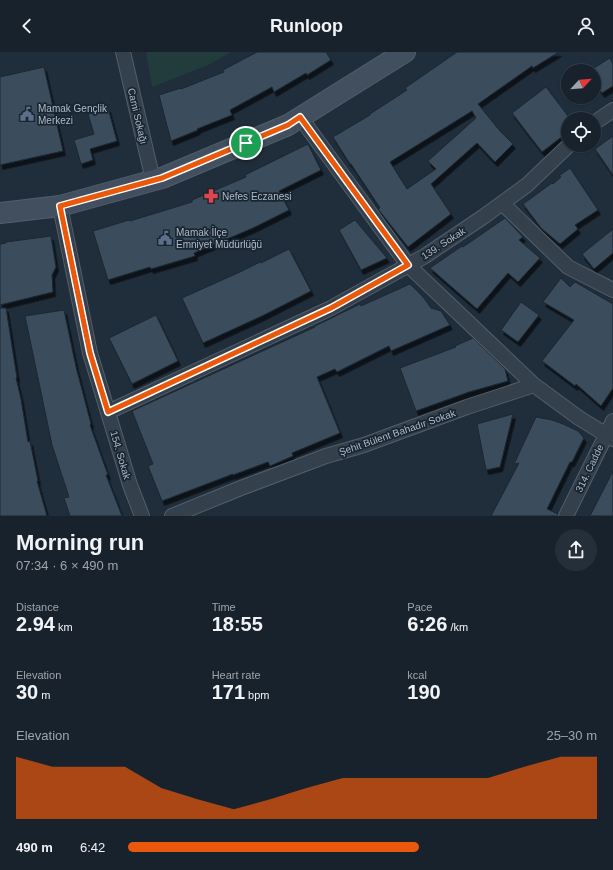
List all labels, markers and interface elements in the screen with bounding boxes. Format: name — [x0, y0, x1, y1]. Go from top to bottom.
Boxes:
icon: back — [16, 15, 38, 37]
icon: person — [575, 15, 597, 37]
text: Runloop — [270, 16, 343, 36]
north arrow — [561, 64, 601, 104]
map controls — [561, 64, 601, 152]
street label: Cami Sokağı — [126, 87, 149, 145]
place label: Mamak Gençlik Merkezi — [38, 103, 108, 126]
public building icon: Mamak Gençlik Merkezi — [19, 106, 35, 122]
button: locate — [561, 112, 601, 152]
pin — [229, 126, 263, 160]
icon: arrive — [235, 132, 257, 154]
pharmacy icon: Nefes Eczanesi — [203, 188, 219, 204]
place label: Nefes Eczanesi — [222, 191, 291, 202]
street label: 139. Sokak — [419, 225, 468, 262]
place label: Mamak İlçe Emniyet Müdürlüğü — [176, 226, 262, 250]
public building icon: Mamak İlçe Emniyet Müdürlüğü — [157, 230, 173, 246]
street label: Şehit Bülent Bahadır Sokak — [338, 407, 458, 458]
street label: 154. Sokak — [108, 430, 133, 482]
street label: 314. Cadde — [573, 442, 606, 494]
button: share — [555, 529, 597, 571]
text: Morning run — [16, 530, 144, 555]
text: 07:34 · 6 × 490 m — [16, 558, 118, 573]
text: Distance — [16, 601, 59, 613]
text: Time — [212, 601, 236, 613]
text: Pace — [407, 601, 432, 613]
text: 2.94 — [16, 613, 55, 635]
text: 18:55 — [212, 613, 263, 635]
text: 6:26 — [407, 613, 447, 635]
text: km — [55, 621, 73, 633]
text: /km — [447, 621, 468, 633]
text: Elevation — [16, 669, 61, 681]
text: Heart rate — [212, 669, 261, 681]
text: kcal — [407, 669, 427, 681]
text: 30 — [16, 681, 38, 703]
text: 171 — [212, 681, 245, 703]
text: 190 — [407, 681, 441, 703]
text: m — [38, 689, 50, 701]
text: bpm — [245, 689, 270, 701]
text: Elevation — [16, 728, 69, 743]
text: 25–30 m — [546, 728, 597, 743]
text: 490 m — [16, 840, 53, 855]
text: 6:42 — [80, 840, 105, 855]

